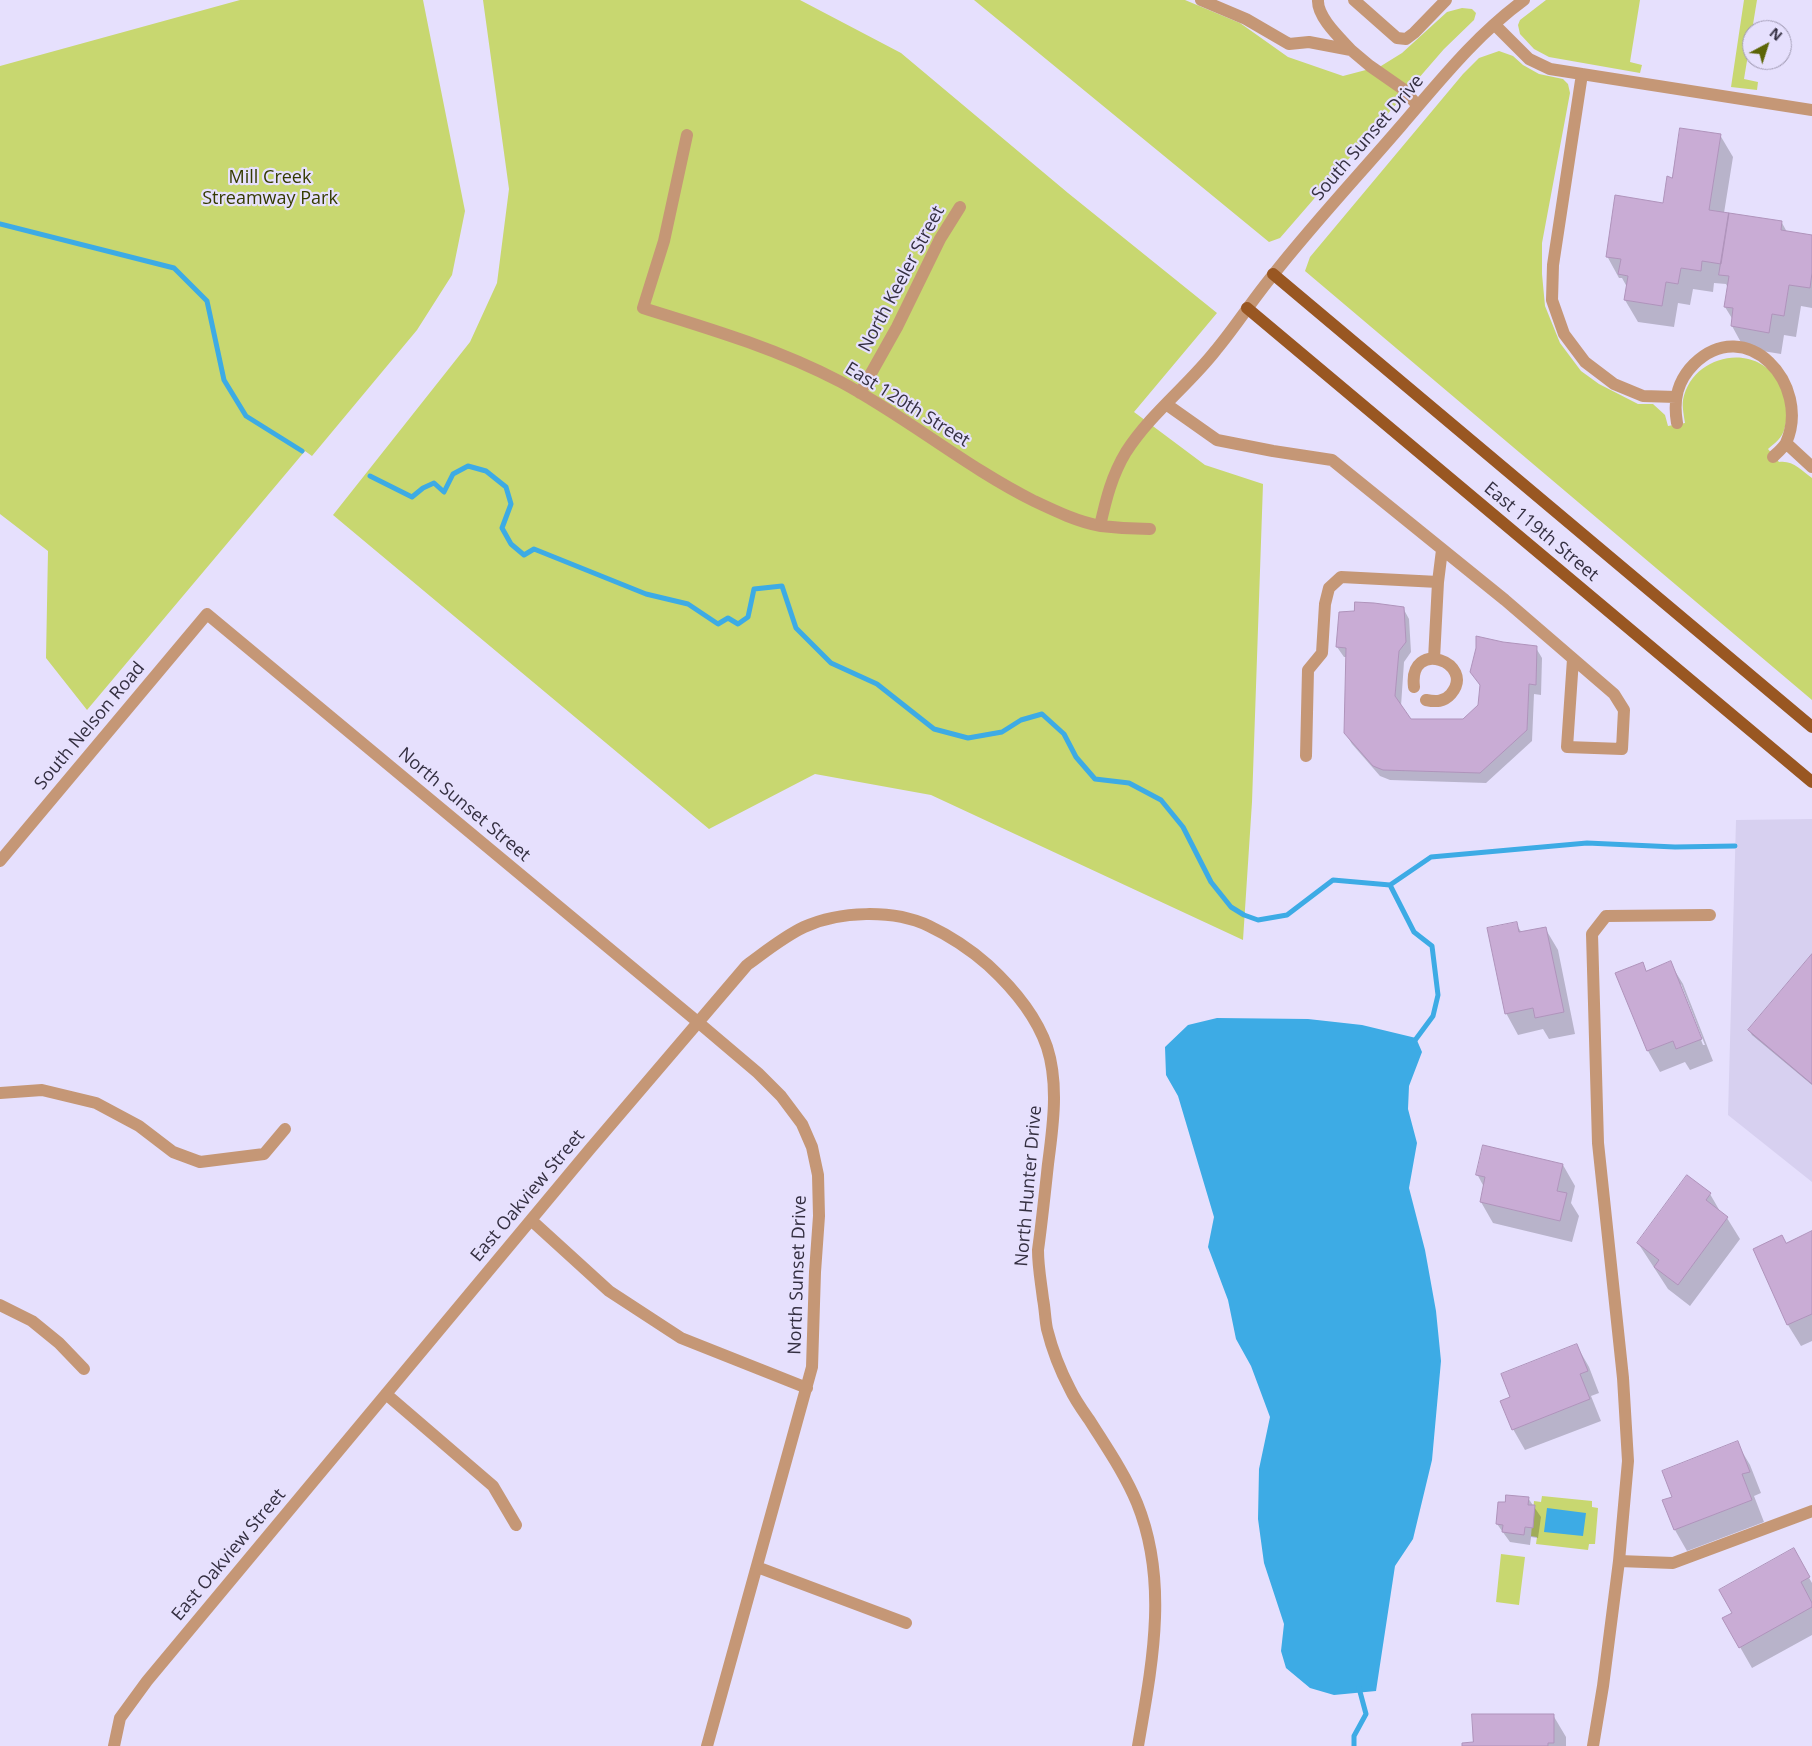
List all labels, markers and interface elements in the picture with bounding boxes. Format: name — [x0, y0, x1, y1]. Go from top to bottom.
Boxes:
north arrow — [1742, 20, 1792, 70]
text: N — [1766, 23, 1787, 45]
street label: South Sunset Drive — [1307, 71, 1429, 205]
park label: Mill Creek Streamway Park — [202, 167, 338, 210]
street label: North Keeler Street — [854, 202, 950, 356]
street label: East 120th Street — [841, 358, 973, 452]
street label: East 119th Street — [1479, 478, 1603, 586]
street label: South Nelson Road — [30, 658, 150, 794]
street label: North Sunset Street — [394, 743, 534, 867]
street label: North Hunter Drive — [1011, 1104, 1047, 1268]
street label: East Oakview Street — [466, 1126, 590, 1266]
street label: North Sunset Drive — [784, 1195, 812, 1355]
street label: East Oakview Street — [167, 1485, 291, 1625]

